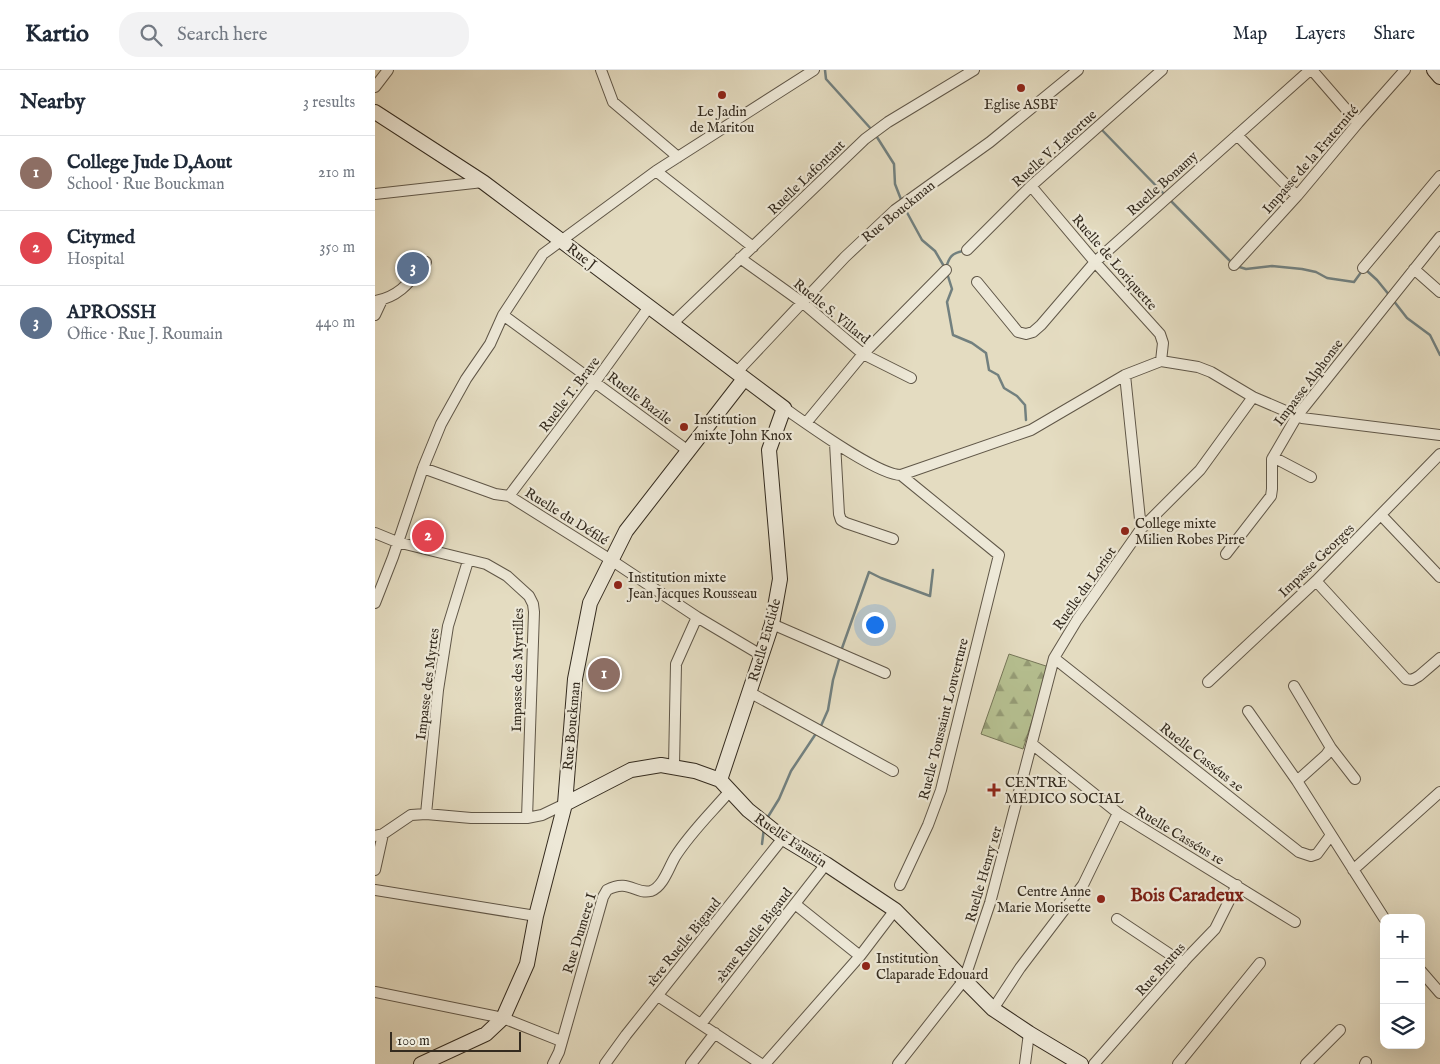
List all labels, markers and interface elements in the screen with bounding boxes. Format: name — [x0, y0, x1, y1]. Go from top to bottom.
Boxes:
search box — [119, 12, 469, 57]
text: Kartio — [25, 19, 89, 50]
icon: search — [137, 21, 165, 49]
text: Search here — [177, 23, 268, 47]
text: Map — [1233, 23, 1267, 46]
text: Layers — [1295, 23, 1346, 46]
text: Share — [1374, 23, 1415, 46]
marker: Eglise ASBF — [1015, 82, 1027, 94]
text: Nearby — [20, 89, 85, 116]
marker: Le Jadin de Maritou — [716, 89, 728, 101]
text: 3 results — [303, 93, 355, 113]
place label: Eglise ASBF — [984, 96, 1058, 114]
street label: Impasse de la Fraternité — [1259, 101, 1363, 218]
place label: Le Jadin de Maritou — [690, 103, 754, 137]
street label: Ruelle V. Latortue — [1009, 106, 1101, 191]
street label: Ruelle Lafontant — [764, 136, 849, 219]
street label: Ruelle Bonamy — [1123, 147, 1202, 220]
text: College Jude D,Aout — [67, 151, 232, 175]
text: 1 — [33, 163, 39, 183]
text: 210 m — [318, 163, 355, 183]
text: School · Rue Bouckman — [67, 175, 225, 195]
street label: Rue Bouckman — [858, 176, 939, 247]
street label: Ruelle de Loriquette — [1068, 211, 1161, 315]
text: Citymed — [67, 226, 135, 250]
text: 2 — [32, 238, 40, 258]
text: 350 m — [320, 238, 355, 258]
street label: Rue J — [563, 240, 600, 274]
pin: 3 — [397, 249, 429, 287]
text: Hospital — [67, 250, 124, 270]
street label: Ruelle S. Villard — [789, 275, 874, 349]
text: APROSSH — [67, 301, 156, 325]
text: 3 — [33, 313, 39, 333]
text: 440 m — [316, 313, 355, 333]
text: Office · Rue J. Roumain — [67, 325, 223, 345]
street label: Impasse Alphonse — [1270, 335, 1348, 430]
street label: Ruelle T. Brave — [536, 353, 604, 436]
street label: Ruelle Bazile — [603, 368, 676, 430]
place label: Institution mixte John Knox — [694, 411, 792, 445]
marker: Institution mixte John Knox — [678, 421, 690, 433]
street label: Ruelle du Défilé — [521, 484, 612, 550]
place label: College mixte Milien Robes Pirre — [1135, 515, 1246, 549]
pin: 2 — [412, 517, 444, 555]
street label: Impasse Georges — [1275, 520, 1359, 602]
marker: College mixte Milien Robes Pirre — [1119, 525, 1131, 537]
street label: Ruelle du Loriot — [1049, 543, 1120, 634]
place label: Institution mixte Jean Jacques Rousseau — [626, 569, 757, 603]
marker: Institution mixte Jean Jacques Rousseau — [612, 579, 624, 591]
street label: Ruelle Euclide — [744, 596, 786, 684]
street label: Impasse des Myrtilles — [508, 608, 528, 732]
your location — [862, 612, 888, 638]
street label: Impasse des Myrtes — [412, 627, 444, 741]
street label: Ruelle Toussaint Louverture — [915, 636, 973, 802]
pin: 1 — [588, 655, 620, 693]
street label: Rue Bouckman — [559, 680, 585, 771]
street label: Ruelle Casséus 2e — [1156, 719, 1248, 797]
place label: CENTRE MEDICO SOCIAL — [1005, 774, 1124, 808]
marker: CENTRE MEDICO SOCIAL — [987, 783, 1001, 797]
street label: Ruelle Casséus 1e — [1132, 802, 1228, 870]
street label: Ruelle Faustin — [750, 810, 831, 872]
street label: Ruelle Henry 1er — [962, 824, 1006, 924]
place label: Centre Anne Marie Morisette — [997, 883, 1092, 917]
street label: 2ème Ruelle Bigaud — [711, 884, 797, 987]
district label: Bois Caradeux — [1130, 884, 1245, 908]
street label: Rue Dumere I — [559, 891, 601, 976]
marker: Centre Anne Marie Morisette — [1095, 893, 1107, 905]
street label: 1ère Ruelle Bigaud — [642, 894, 725, 991]
map controls — [1380, 914, 1425, 1049]
button: + — [1380, 914, 1425, 959]
street label: Rue Brutus — [1132, 939, 1190, 1000]
place label: Institution Claparade Edouard — [876, 950, 989, 984]
button: − — [1380, 959, 1425, 1004]
marker: Institution Claparade Edouard — [860, 960, 872, 972]
button: layers — [1380, 1004, 1425, 1049]
scale bar — [390, 1029, 521, 1052]
text: 100 m — [397, 1032, 430, 1050]

